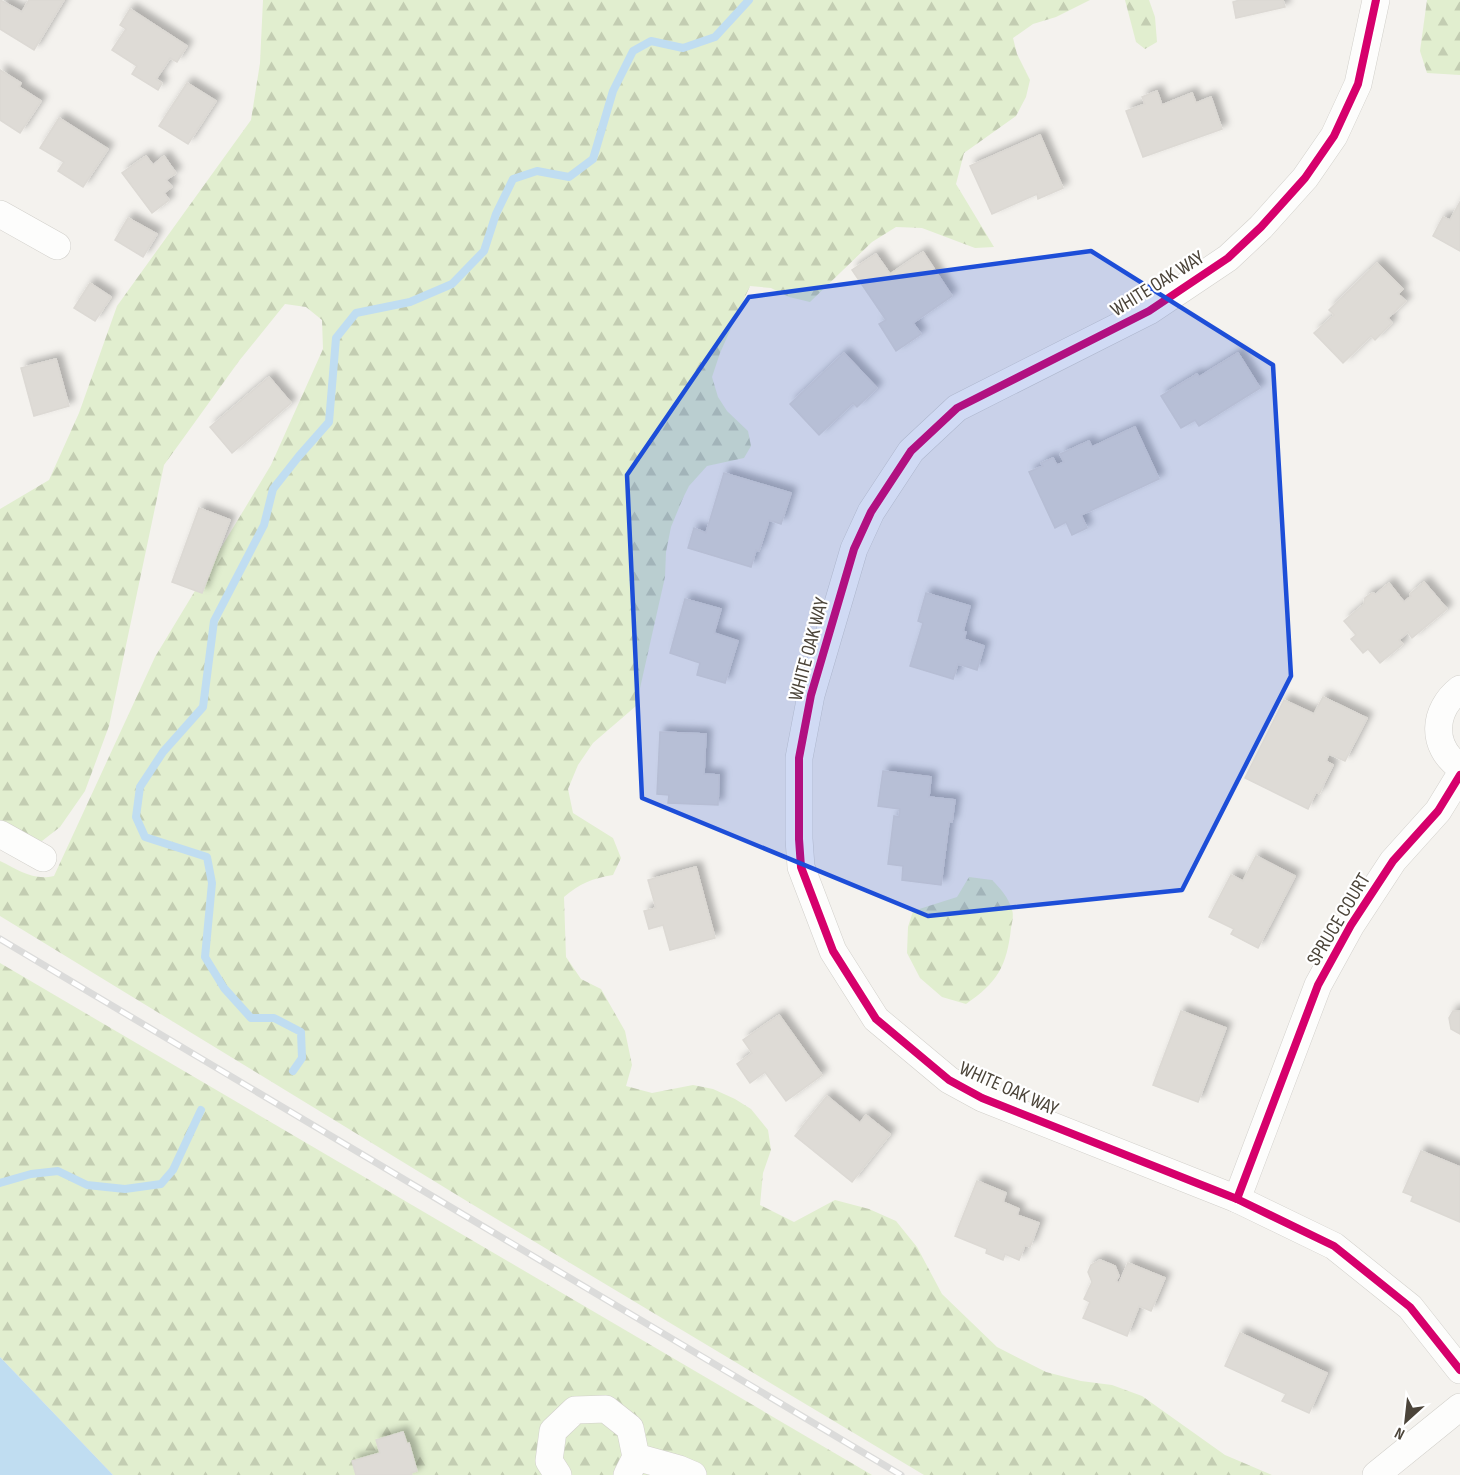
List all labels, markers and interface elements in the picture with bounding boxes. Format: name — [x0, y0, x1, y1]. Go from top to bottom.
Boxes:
street label: WHITE OAK WAY — [1106, 245, 1209, 322]
street label: WHITE OAK WAY — [784, 594, 834, 704]
street label: SPRUCE COURT — [1302, 869, 1376, 970]
street label: WHITE OAK WAY — [955, 1056, 1062, 1122]
north arrow — [1376, 1391, 1436, 1451]
text: N — [1392, 1423, 1408, 1443]

